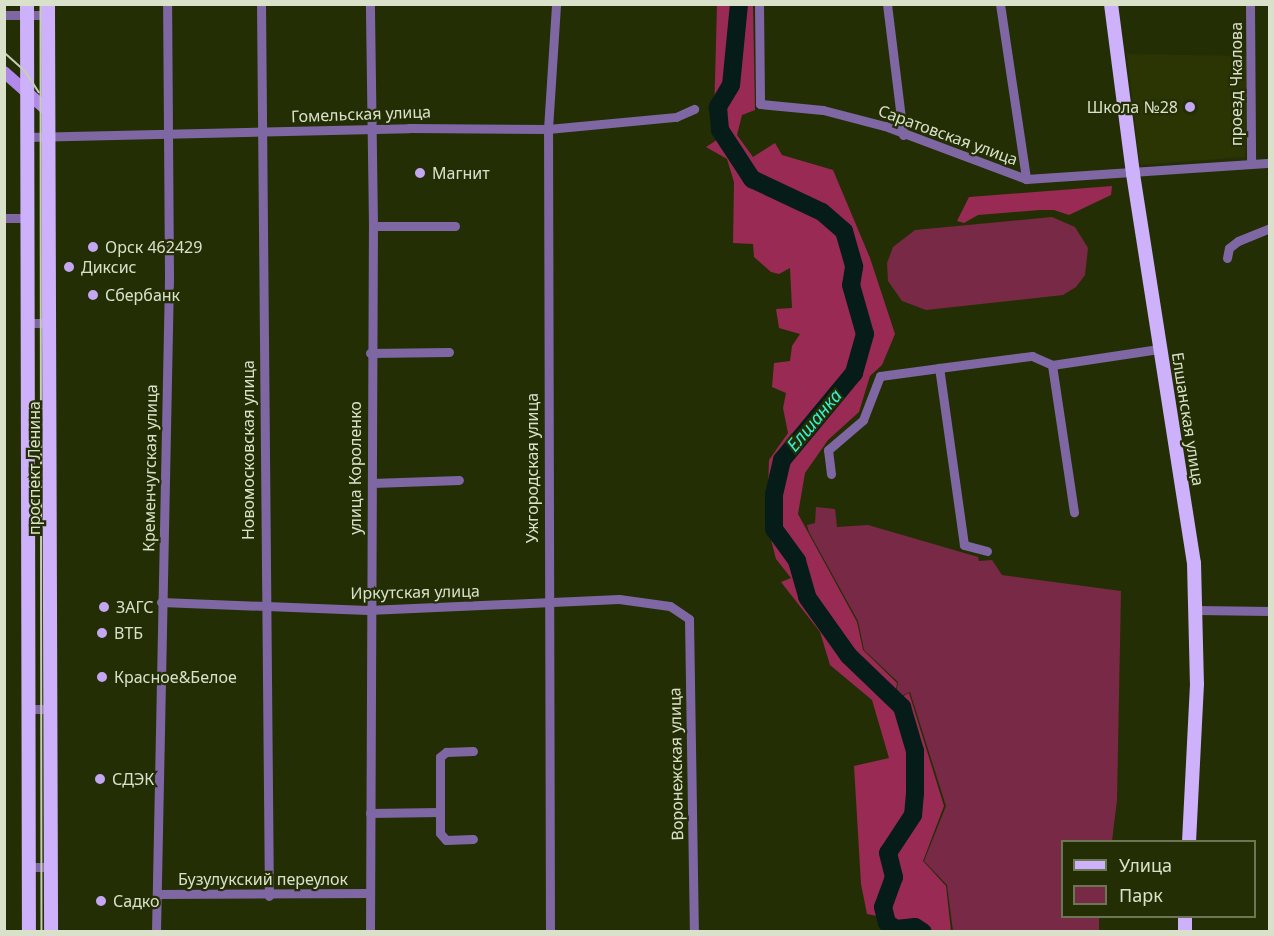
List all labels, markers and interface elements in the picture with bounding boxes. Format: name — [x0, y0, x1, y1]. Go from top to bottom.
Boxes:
street label: проезд Чкалова — [1226, 22, 1246, 146]
place label: Школа №28 — [1087, 97, 1178, 117]
marker: Школа №28 — [1183, 100, 1197, 114]
street label: Саратовская улица — [876, 101, 1020, 169]
street label: Гомельская улица — [291, 102, 431, 126]
place label: Магнит — [432, 163, 490, 183]
marker: Магнит — [413, 166, 427, 180]
place label: Орск 462429 — [105, 237, 202, 257]
marker: Орск 462429 — [86, 240, 100, 254]
place label: Диксис — [81, 257, 136, 277]
marker: Диксис — [62, 260, 76, 274]
place label: Сбербанк — [105, 285, 180, 305]
marker: Сбербанк — [86, 288, 100, 302]
street label: Елшанская улица — [1168, 351, 1208, 487]
street label: Новомосковская улица — [238, 360, 258, 540]
street label: Кременчугская улица — [139, 384, 161, 552]
water label: Елшанка — [782, 385, 846, 455]
street label: Ужгородская улица — [522, 393, 542, 543]
street label: проспект Ленина — [24, 401, 44, 535]
street label: улица Короленко — [345, 401, 365, 535]
street label: Иркутская улица — [350, 581, 480, 603]
place label: ЗАГС — [116, 597, 154, 617]
marker: ЗАГС — [97, 600, 111, 614]
place label: ВТБ — [114, 623, 143, 643]
marker: ВТБ — [95, 626, 109, 640]
place label: Красное&Белое — [114, 667, 237, 687]
marker: Красное&Белое — [95, 670, 109, 684]
street label: Воронежская улица — [665, 687, 687, 841]
place label: СДЭК — [112, 769, 154, 789]
marker: СДЭК — [93, 772, 107, 786]
legend — [1061, 840, 1256, 918]
text: Улица — [1119, 853, 1172, 877]
street label: Бузулукский переулок — [178, 869, 348, 889]
text: Парк — [1119, 883, 1163, 907]
place label: Садко — [113, 891, 160, 911]
marker: Садко — [94, 894, 108, 908]

